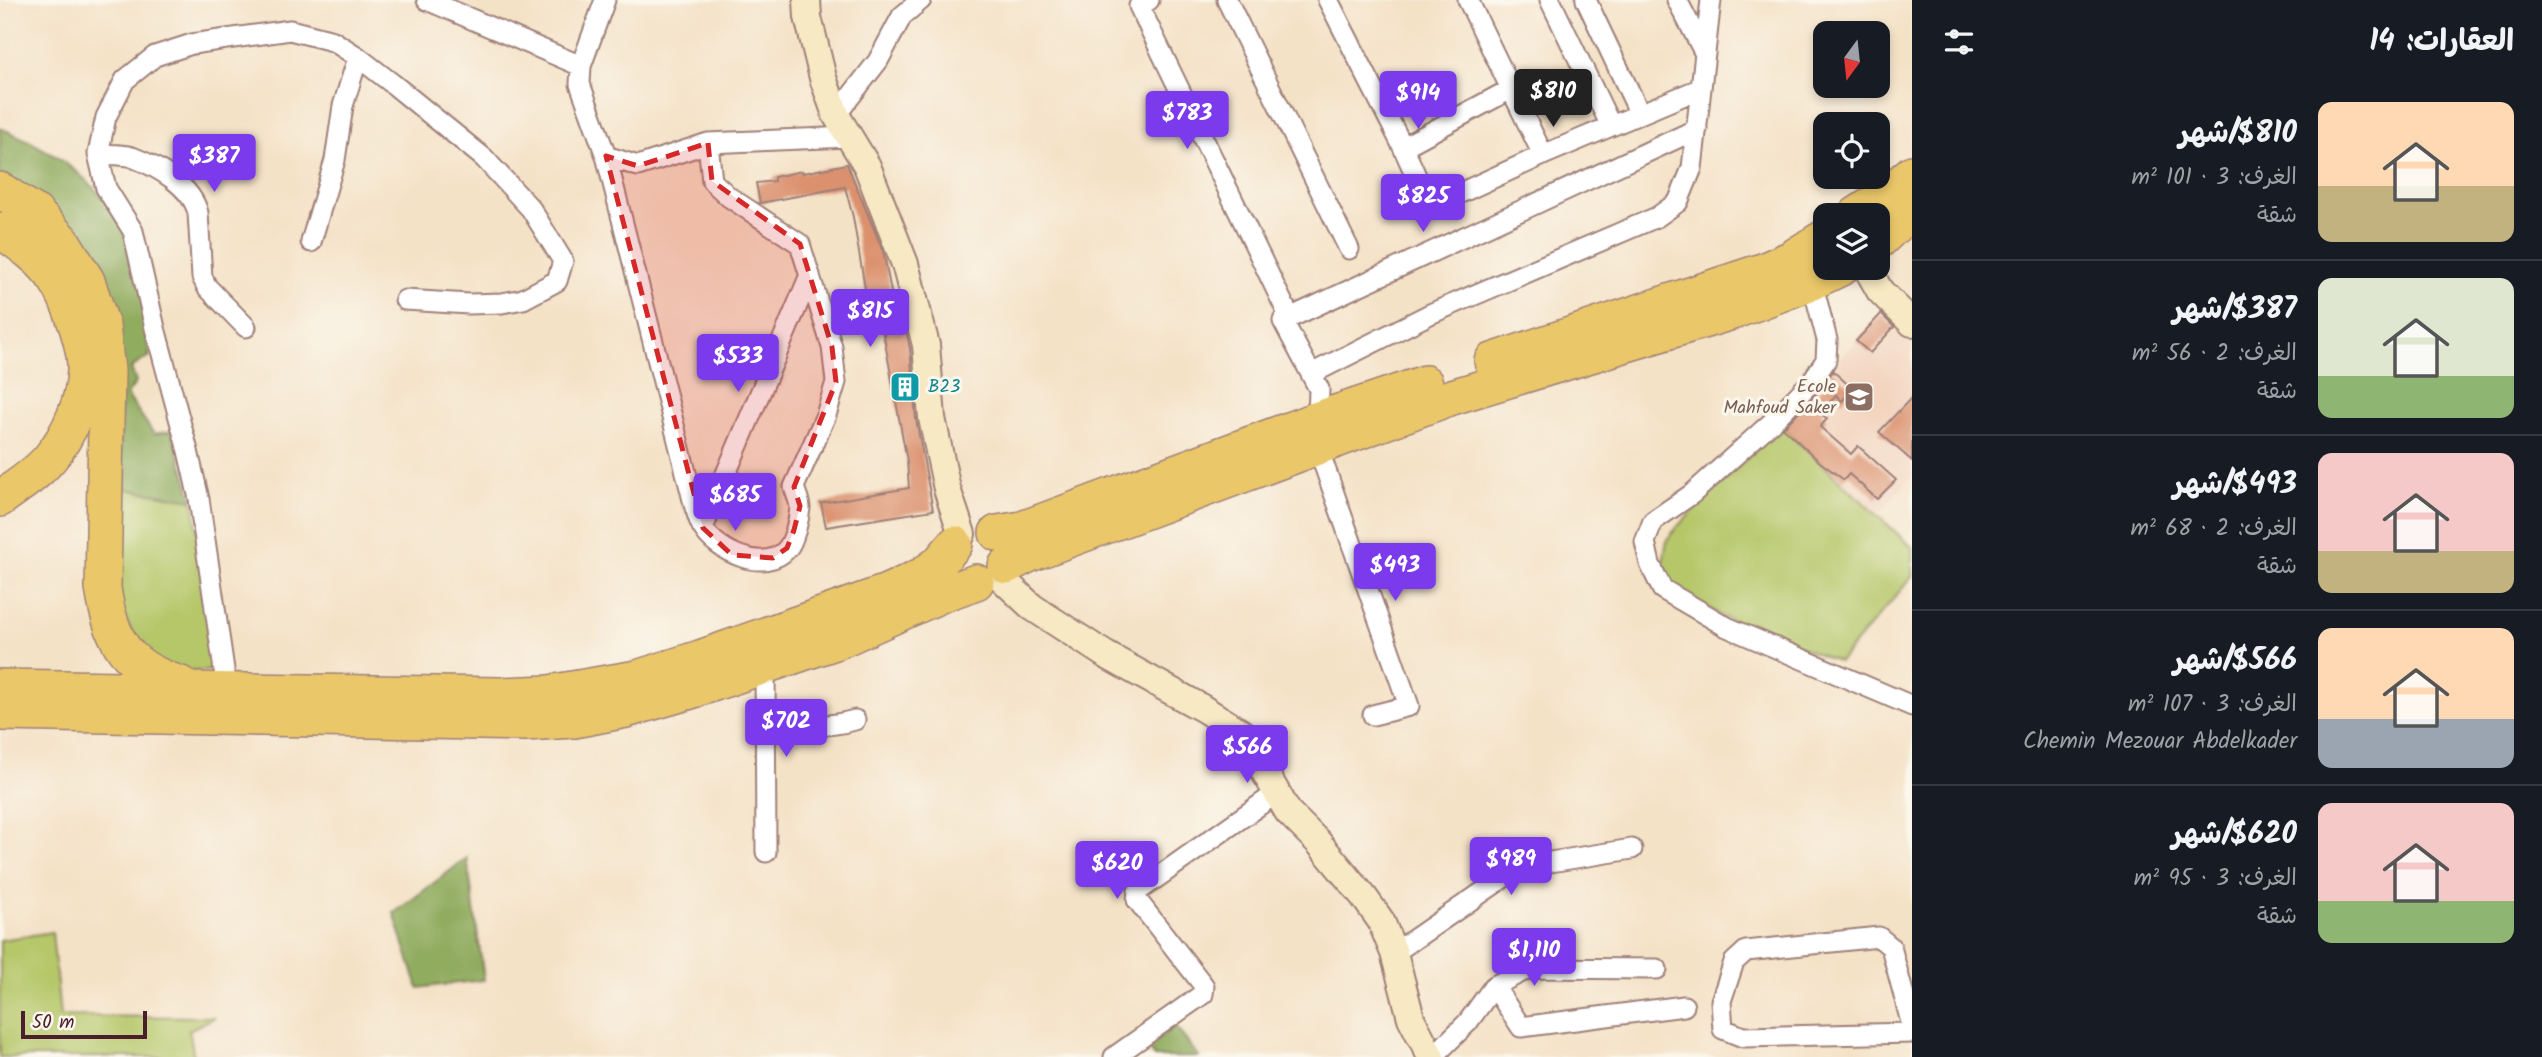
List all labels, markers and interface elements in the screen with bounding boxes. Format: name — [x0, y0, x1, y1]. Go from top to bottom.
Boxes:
text: العقارات: 14 — [2369, 18, 2514, 66]
north arrow — [1813, 21, 1890, 98]
map controls — [1813, 21, 1890, 280]
icon: filters — [1940, 23, 1978, 61]
pin: $810 — [1512, 69, 1594, 129]
pin: $914 — [1377, 72, 1459, 131]
text: $810 — [1530, 74, 1576, 110]
text: $914 — [1396, 76, 1440, 112]
pin: $783 — [1146, 92, 1228, 151]
text: $783 — [1162, 96, 1212, 132]
text: $810/شهر — [2179, 110, 2297, 158]
button: locate — [1813, 112, 1890, 189]
icon: home — [2374, 130, 2458, 214]
pin: $387 — [173, 134, 255, 194]
text: $387 — [189, 139, 239, 175]
text: الغرف: 3 · 101 m² — [2131, 160, 2297, 196]
pin: $825 — [1382, 174, 1464, 234]
text: $825 — [1397, 179, 1449, 215]
text: شقة — [2257, 198, 2297, 234]
button: layers — [1813, 203, 1890, 280]
text: $387/شهر — [2173, 286, 2297, 334]
pin: $815 — [829, 290, 911, 349]
text: $815 — [847, 294, 893, 330]
icon: home — [2374, 306, 2458, 390]
pin: $533 — [697, 334, 779, 394]
text: الغرف: 2 · 56 m² — [2132, 336, 2297, 372]
text: $533 — [713, 339, 763, 375]
building icon: B23 — [888, 370, 922, 404]
place label: B23 — [928, 373, 960, 402]
place label: Ecole Mahfoud Saker — [1723, 373, 1837, 423]
text: شقة — [2257, 374, 2297, 410]
school or university icon: Ecole Mahfoud Saker — [1842, 380, 1876, 414]
text: $493/شهر — [2173, 461, 2297, 509]
pin: $685 — [694, 474, 776, 533]
text: $685 — [709, 478, 761, 514]
icon: home — [2374, 481, 2458, 565]
text: الغرف: 2 · 68 m² — [2131, 511, 2297, 547]
pin: $493 — [1354, 544, 1436, 603]
text: $493 — [1370, 548, 1420, 584]
text: شقة — [2257, 549, 2297, 585]
text: $566/شهر — [2173, 637, 2297, 685]
icon: home — [2374, 656, 2458, 740]
text: الغرف: 3 · 107 m² — [2128, 687, 2297, 723]
pin: $702 — [745, 700, 827, 759]
text: $702 — [761, 704, 811, 740]
text: Chemin Mezouar Abdelkader — [2023, 724, 2297, 760]
pin: $566 — [1206, 726, 1288, 785]
text: $566 — [1222, 730, 1272, 766]
text: $620/شهر — [2172, 811, 2297, 859]
icon: home — [2374, 831, 2458, 915]
pin: $989 — [1470, 838, 1552, 897]
pin: $620 — [1076, 842, 1158, 901]
text: $989 — [1486, 842, 1536, 878]
text: $620 — [1091, 846, 1143, 882]
text: الغرف: 3 · 95 m² — [2134, 861, 2297, 897]
text: شقة — [2257, 899, 2297, 935]
pin: $1,110 — [1477, 928, 1591, 988]
text: $1,110 — [1508, 933, 1560, 969]
scale bar — [21, 1008, 147, 1040]
text: 50 m — [32, 1008, 74, 1038]

